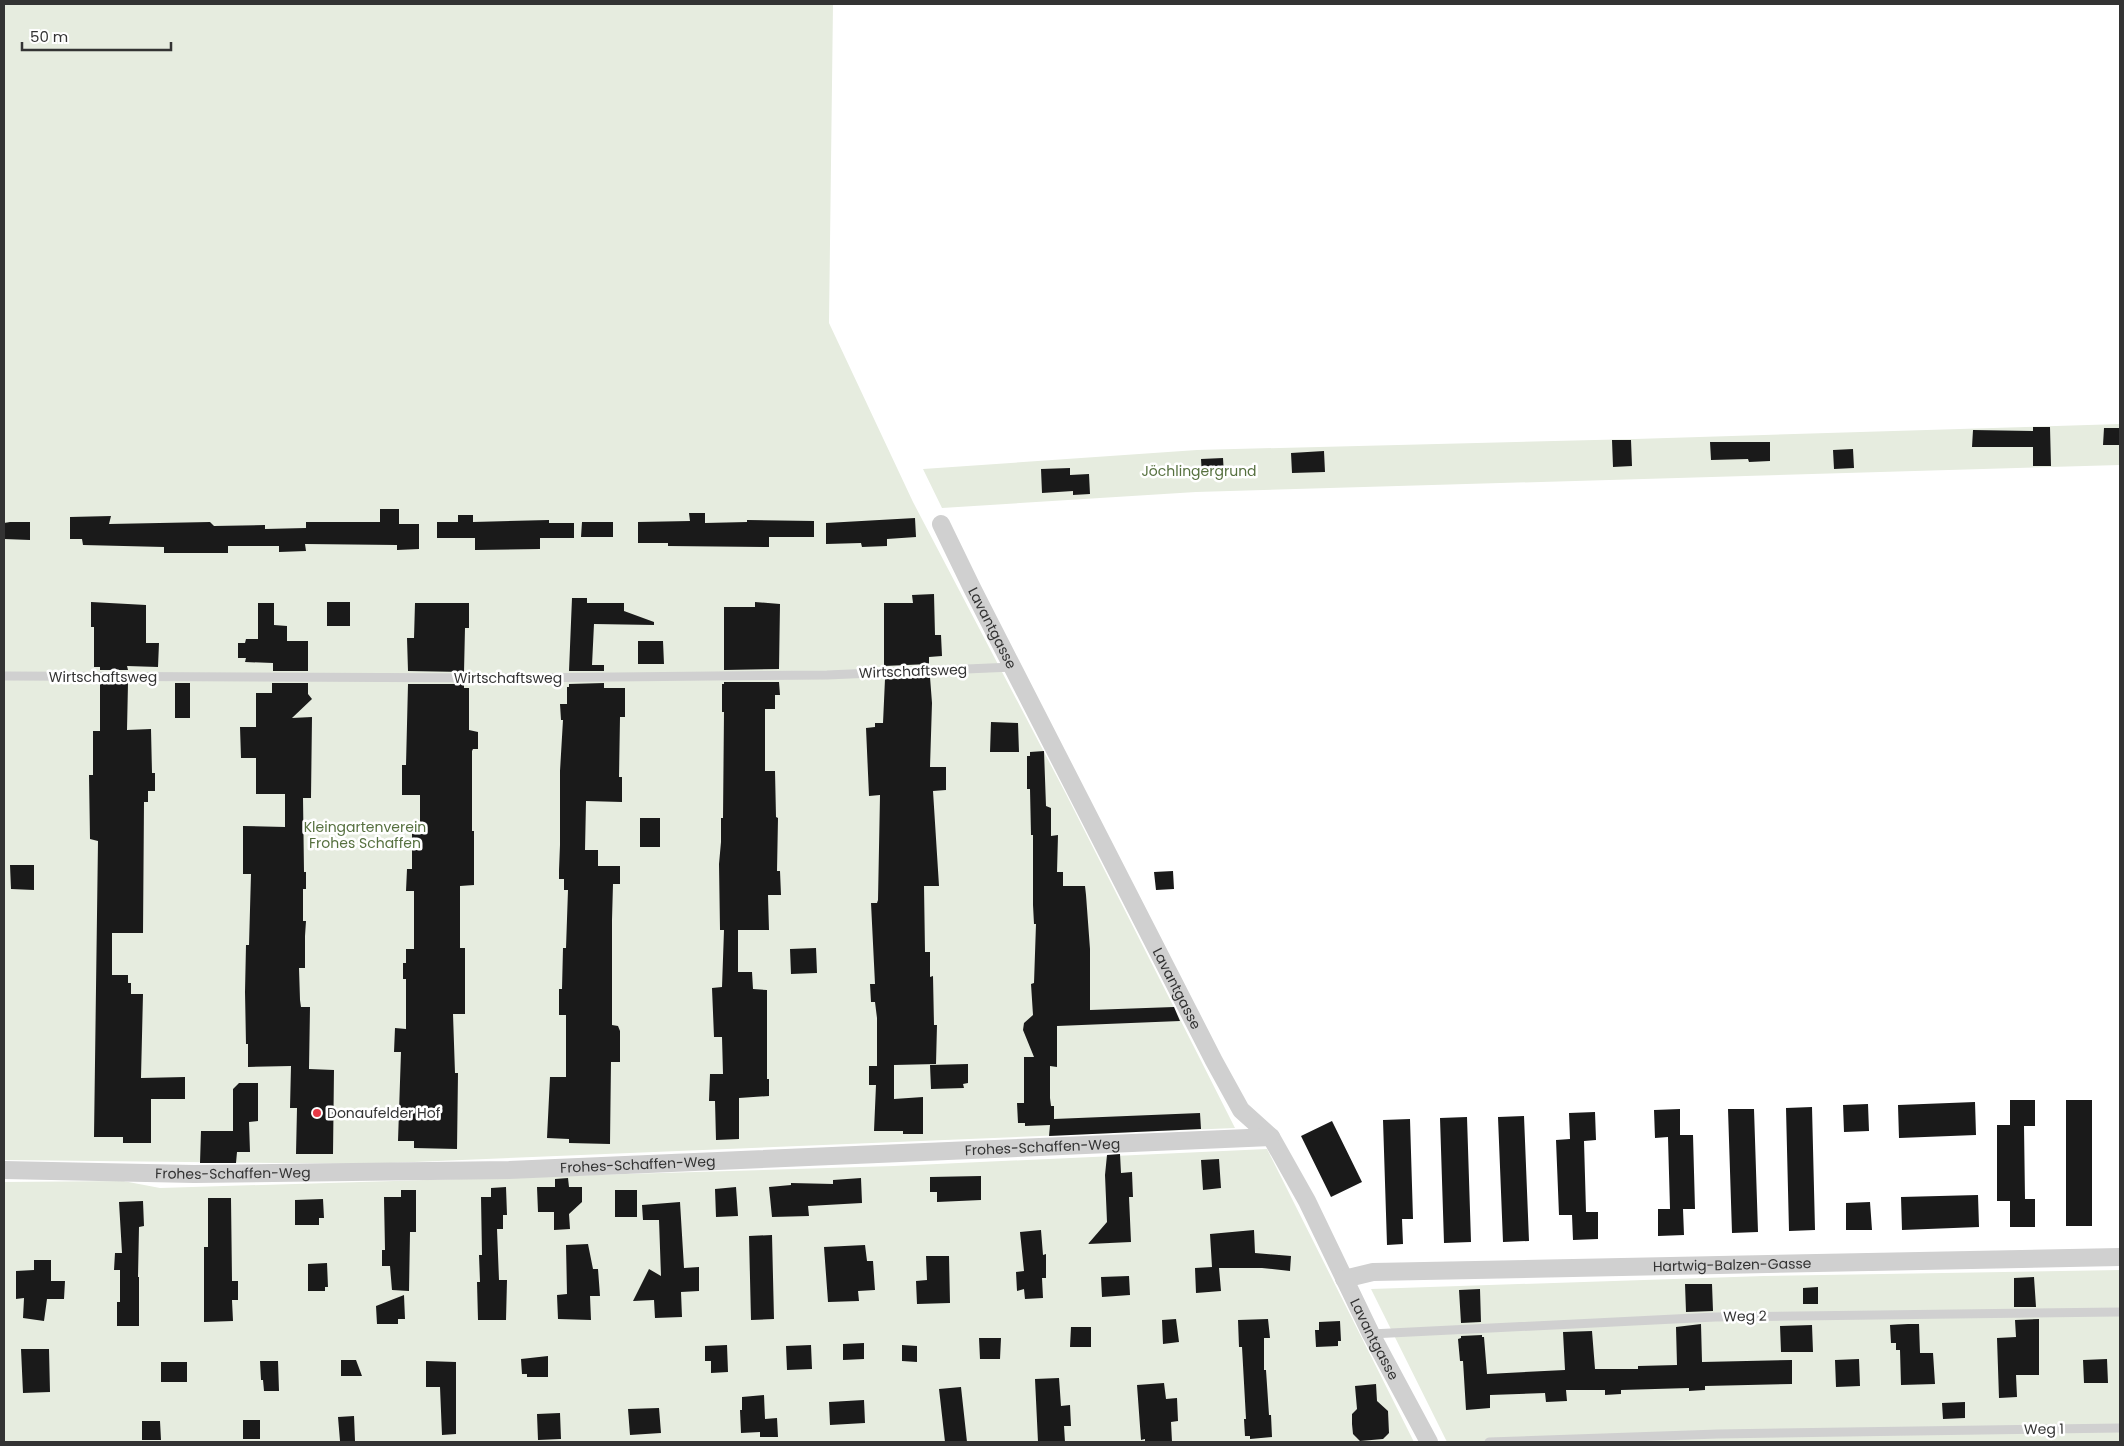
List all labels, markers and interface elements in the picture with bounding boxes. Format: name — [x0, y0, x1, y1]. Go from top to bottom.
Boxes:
scale bar — [22, 20, 171, 52]
text: 50 m — [30, 26, 68, 47]
park label: Jöchlingergrund — [1141, 461, 1257, 481]
street label: Lavantgasse — [963, 584, 1022, 672]
street label: Wirtschaftsweg — [859, 659, 967, 683]
street label: Wirtschaftsweg — [49, 667, 157, 687]
street label: Wirtschaftsweg — [454, 668, 562, 688]
park label: Kleingartenverein Frohes Schaffen — [304, 817, 426, 853]
street label: Lavantgasse — [1148, 944, 1206, 1033]
place label: Donaufelder Hof — [327, 1103, 441, 1123]
marker: Donaufelder Hof — [311, 1107, 323, 1119]
street label: Frohes-Schaffen-Weg — [964, 1134, 1121, 1160]
street label: Frohes-Schaffen-Weg — [560, 1151, 716, 1178]
street label: Frohes-Schaffen-Weg — [155, 1163, 311, 1184]
street label: Hartwig-Balzen-Gasse — [1653, 1253, 1812, 1276]
street label: Lavantgasse — [1345, 1295, 1404, 1384]
street label: Weg 2 — [1723, 1306, 1767, 1326]
street label: Weg 1 — [2024, 1419, 2064, 1439]

